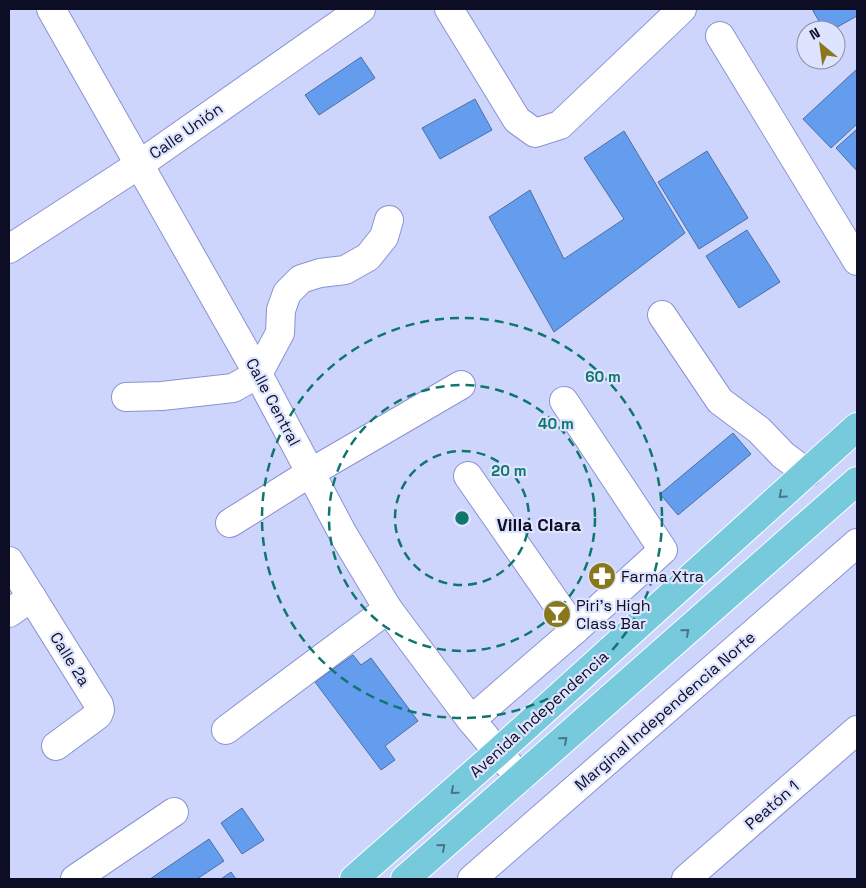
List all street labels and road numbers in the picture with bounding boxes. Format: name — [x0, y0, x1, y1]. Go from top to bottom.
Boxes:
street label: Calle Unión — [145, 98, 227, 164]
street label: Calle Central — [241, 354, 305, 450]
street label: Marginal Independencia Norte — [570, 627, 760, 795]
street label: Calle 2a — [45, 628, 95, 690]
street label: Avenida Independencia — [465, 646, 613, 782]
street label: Peatón 1 — [741, 776, 803, 834]

